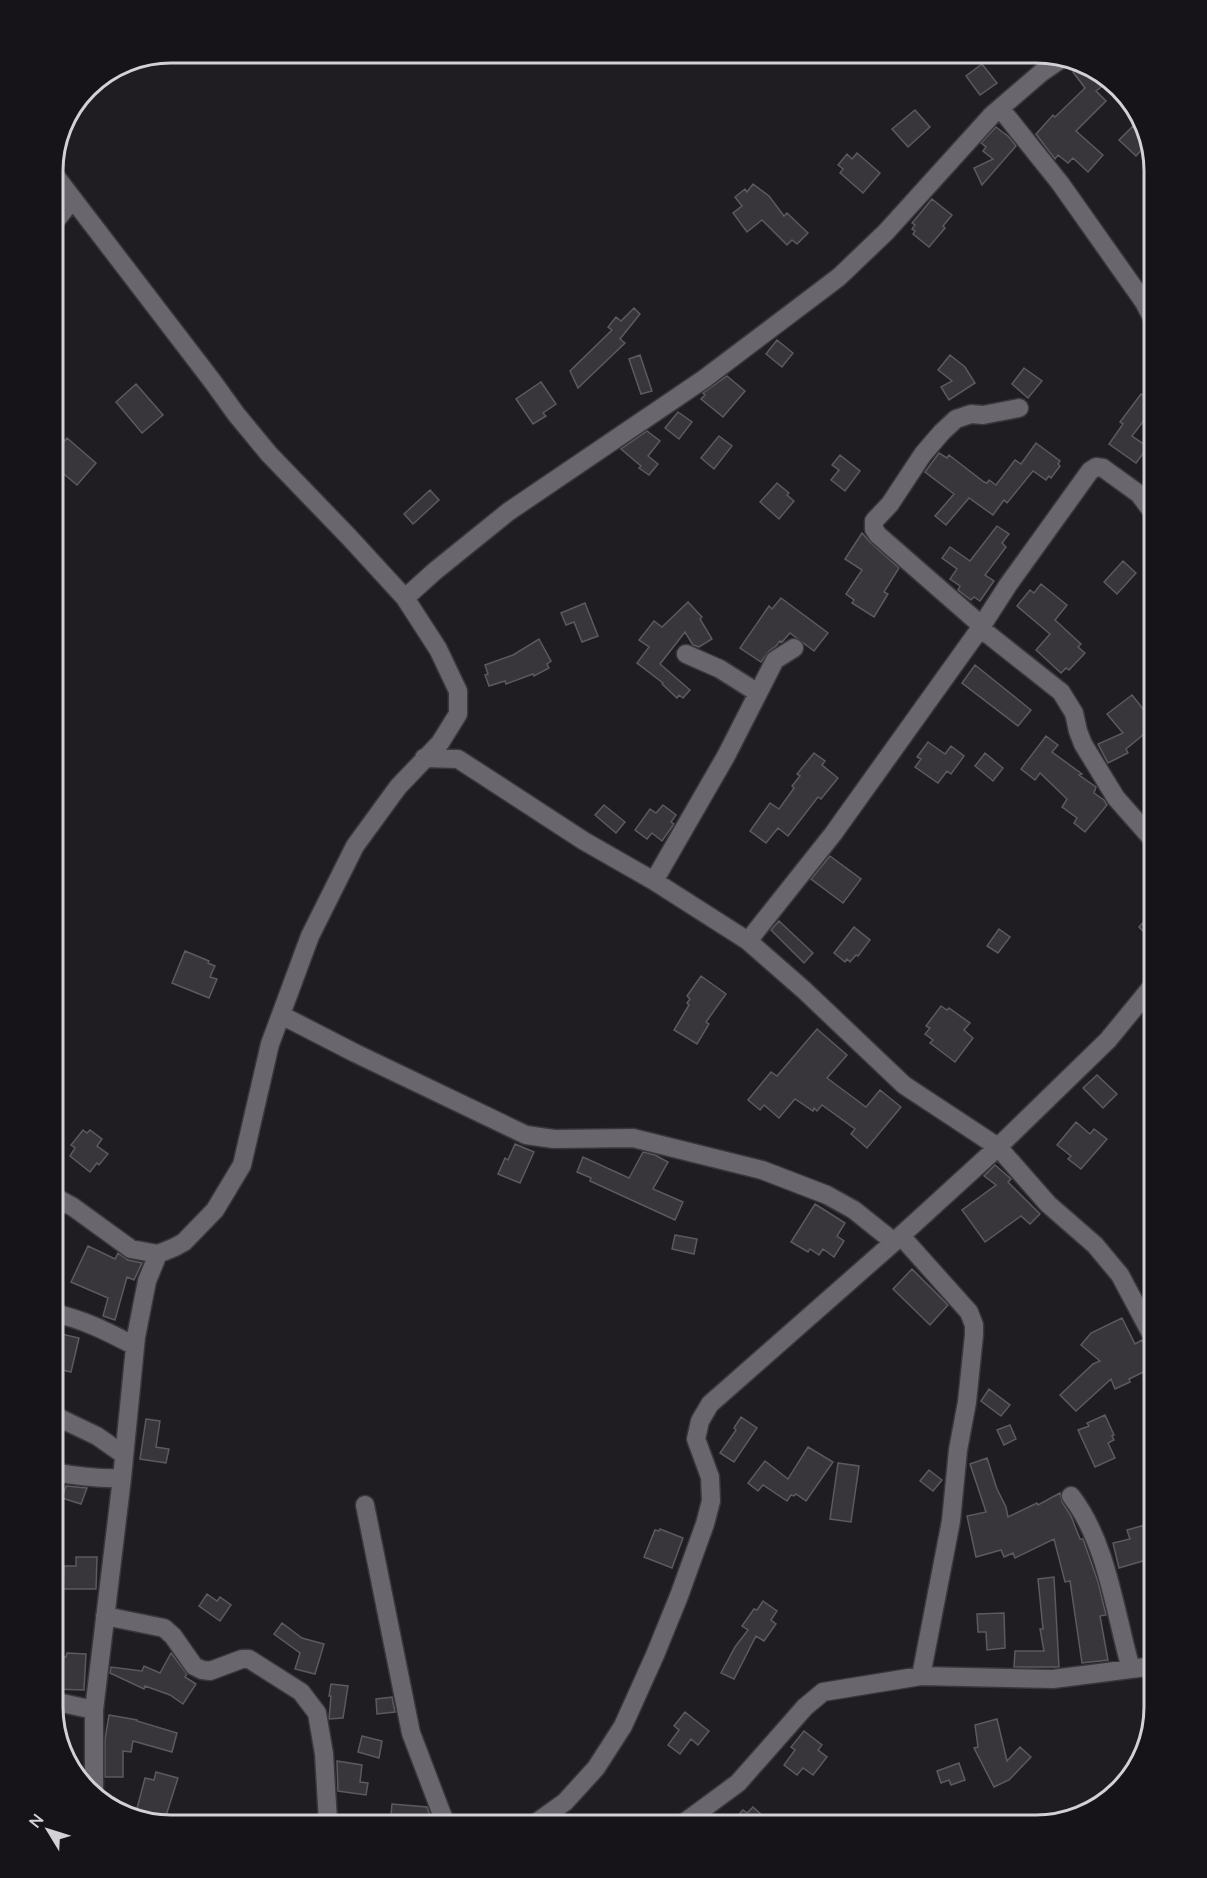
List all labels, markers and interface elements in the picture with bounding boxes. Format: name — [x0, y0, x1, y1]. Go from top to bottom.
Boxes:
north arrow — [18, 1800, 78, 1860]
text: N — [25, 1810, 47, 1831]

